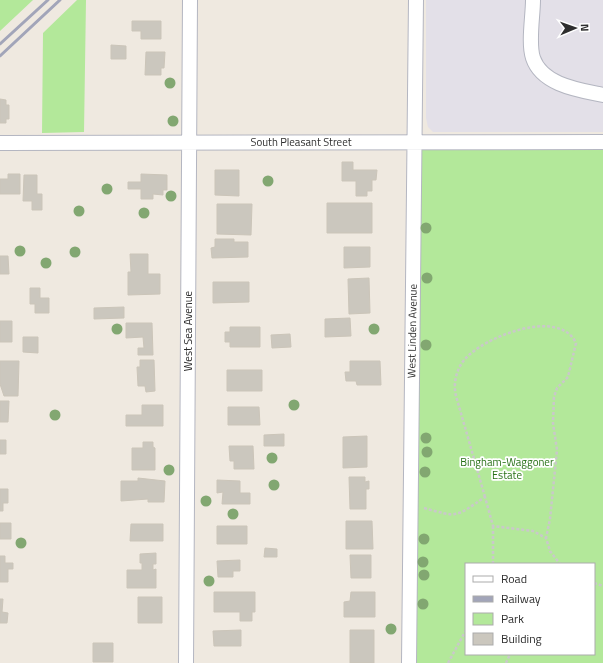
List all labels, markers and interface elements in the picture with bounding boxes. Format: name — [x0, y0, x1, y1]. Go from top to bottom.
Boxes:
north arrow — [555, 8, 595, 48]
text: N — [577, 24, 593, 32]
street label: South Pleasant Street — [250, 134, 352, 150]
street label: West Linden Avenue — [403, 283, 421, 378]
street label: West Sea Avenue — [180, 290, 196, 371]
park label: Bingham-Waggoner Estate — [460, 454, 554, 483]
legend — [465, 563, 595, 655]
text: Road — [501, 569, 527, 588]
text: Railway — [501, 589, 541, 608]
text: Park — [501, 609, 524, 628]
text: Building — [501, 629, 542, 648]

